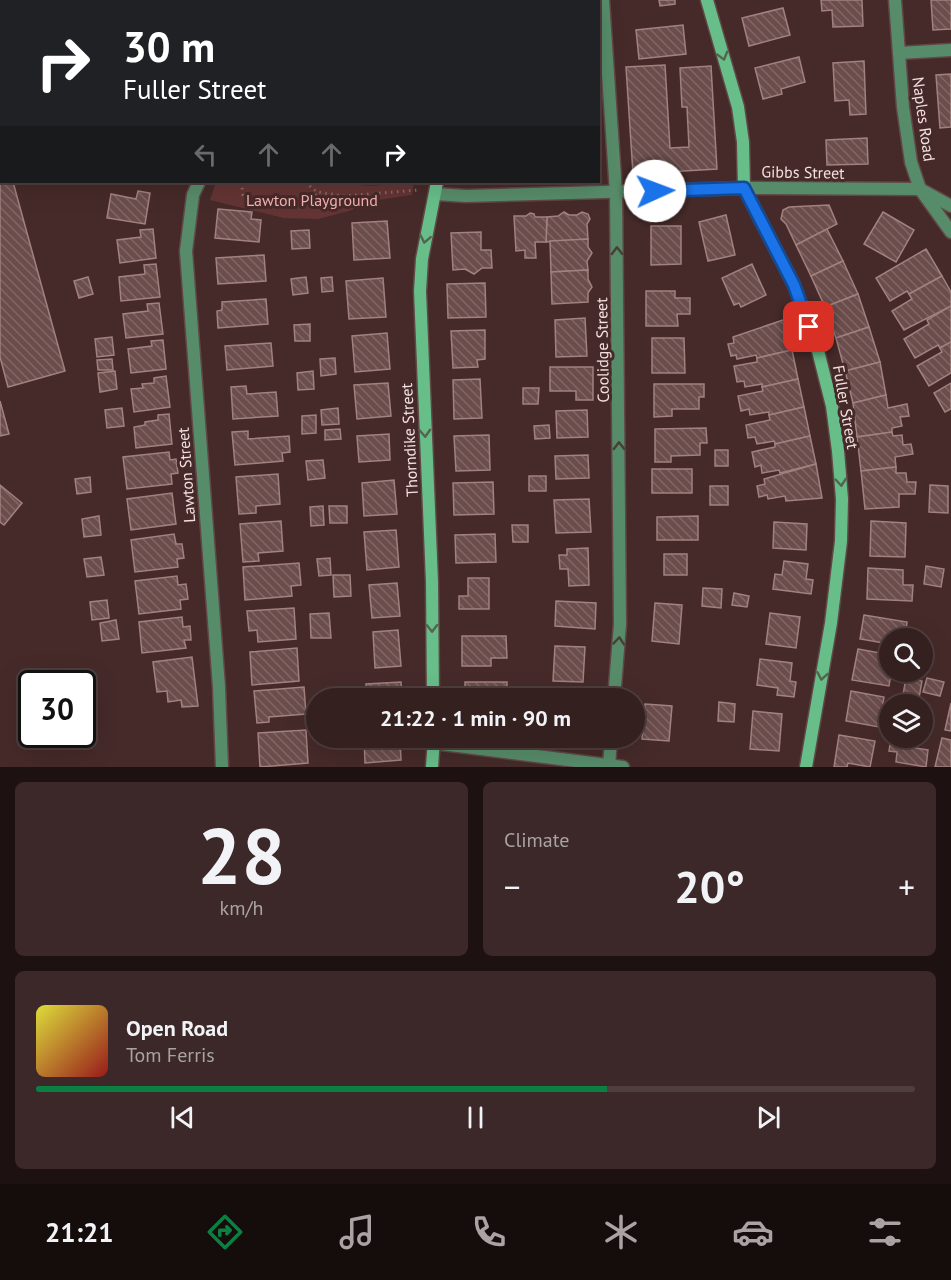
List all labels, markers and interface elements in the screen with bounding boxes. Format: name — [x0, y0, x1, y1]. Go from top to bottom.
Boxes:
text: 30 m — [123, 19, 215, 74]
icon: right — [24, 24, 102, 102]
one-way arrow — [716, 50, 728, 61]
text: Fuller Street — [123, 72, 266, 106]
street label: Naples Road — [908, 75, 940, 163]
icon: left — [189, 138, 222, 171]
icon: ahead — [252, 138, 285, 171]
icon: ahead — [315, 138, 348, 171]
icon: right — [378, 138, 411, 171]
position arrow — [623, 159, 687, 223]
street label: Gibbs Street — [761, 161, 845, 183]
park label: Lawton Playground — [246, 190, 378, 210]
one-way arrow — [419, 233, 432, 243]
one-way arrow — [611, 246, 623, 255]
street label: Coolidge Street — [591, 297, 613, 403]
pin — [783, 301, 834, 352]
icon: arrive — [792, 310, 825, 343]
street label: Fuller Street — [829, 363, 863, 451]
street label: Thorndike Street — [396, 382, 422, 497]
street label: Lawton Street — [173, 426, 199, 523]
one-way arrow — [418, 429, 431, 438]
one-way arrow — [613, 441, 625, 450]
one-way arrow — [834, 478, 847, 487]
one-way arrow — [426, 624, 439, 633]
map controls — [879, 628, 933, 748]
button: search — [879, 628, 933, 682]
one-way arrow — [612, 636, 625, 645]
speed limit sign: 30 — [18, 670, 96, 748]
one-way arrow — [816, 670, 829, 680]
button: layers — [879, 694, 933, 748]
text: 21:22 · 1 min · 90 m — [380, 704, 571, 732]
text: 28 — [197, 805, 286, 906]
text: Climate — [504, 827, 570, 853]
text: 20° — [674, 857, 745, 915]
text: − — [504, 865, 521, 908]
text: + — [898, 865, 915, 908]
text: km/h — [220, 895, 263, 921]
text: Open Road — [126, 1014, 228, 1042]
text: Tom Ferris — [126, 1042, 215, 1068]
icon: previous — [166, 1101, 199, 1134]
icon: pause — [459, 1101, 492, 1134]
icon: next — [752, 1101, 785, 1134]
icon: directions — [204, 1211, 246, 1253]
icon: music — [336, 1211, 378, 1253]
icon: phone — [468, 1211, 510, 1253]
icon: climate — [600, 1211, 642, 1253]
icon: car — [732, 1211, 774, 1253]
icon: filters — [864, 1211, 906, 1253]
text: 21:21 — [45, 1215, 114, 1249]

